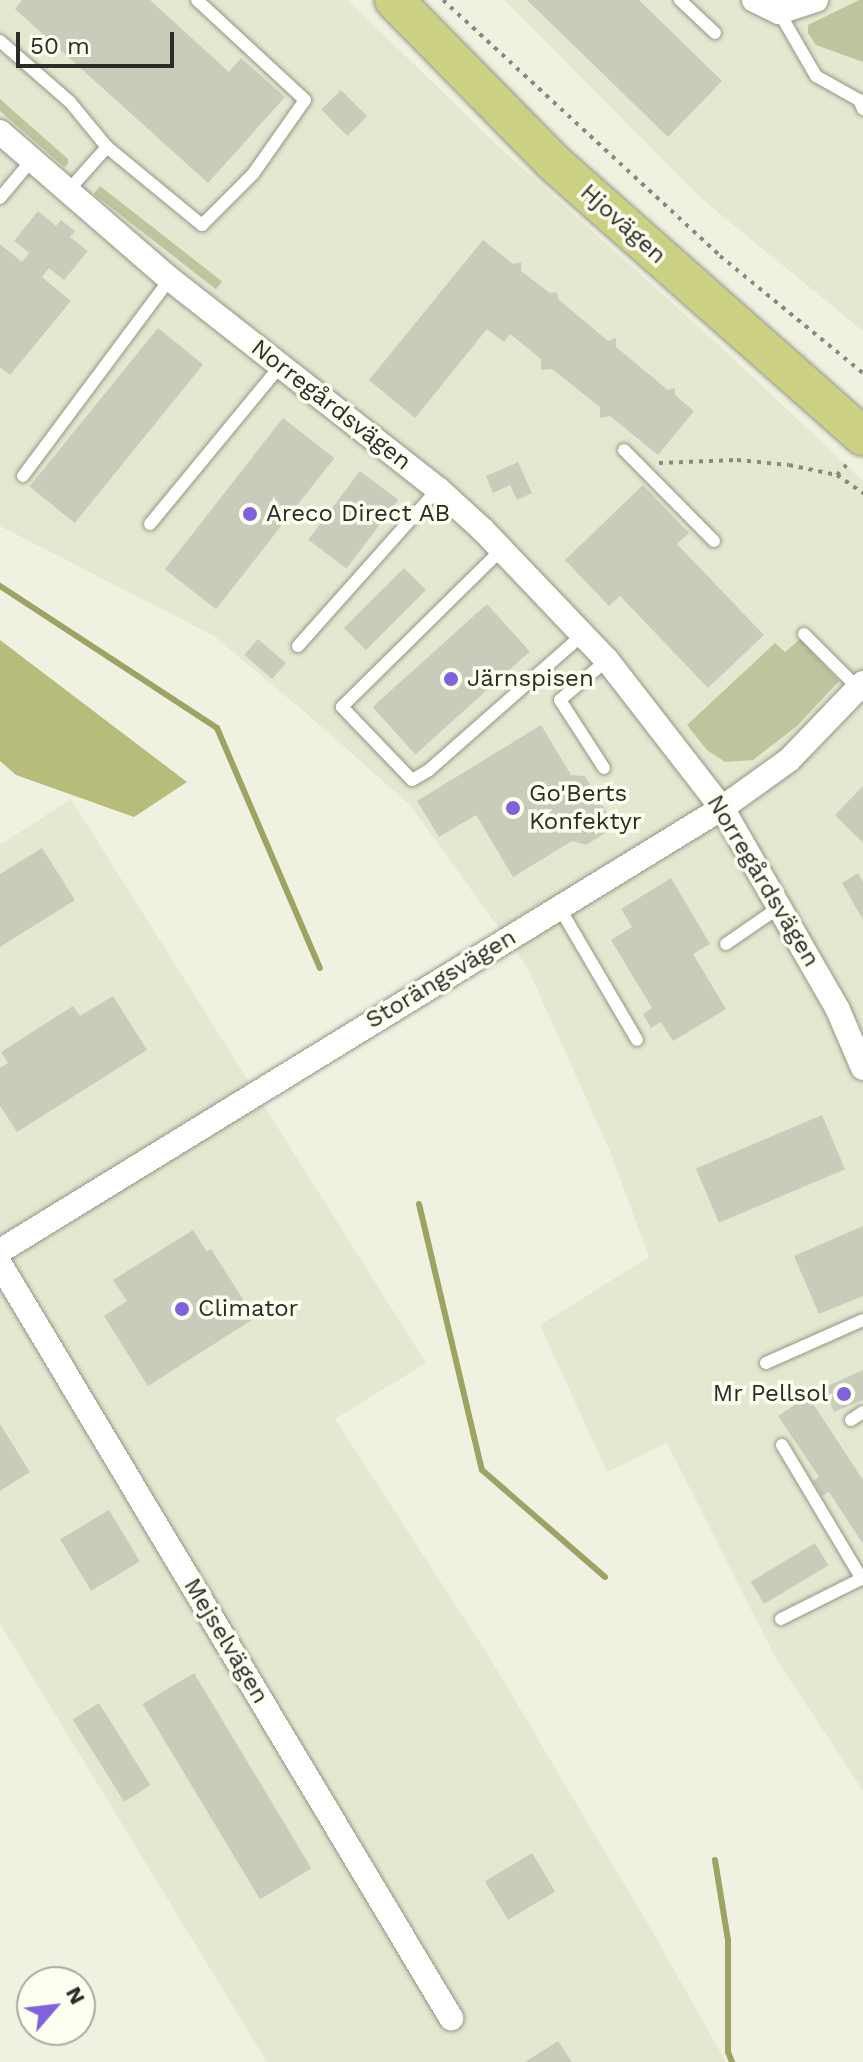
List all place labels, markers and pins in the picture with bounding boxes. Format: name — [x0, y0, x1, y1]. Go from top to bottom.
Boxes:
place label: Areco Direct AB — [266, 500, 451, 528]
marker: Areco Direct AB — [241, 505, 259, 523]
place label: Järnspisen — [467, 665, 594, 693]
marker: Järnspisen — [442, 670, 460, 688]
place label: Go'Berts Konfektyr — [529, 780, 642, 836]
marker: Go'Berts Konfektyr — [504, 799, 522, 817]
place label: Climator — [198, 1295, 298, 1323]
marker: Climator — [173, 1300, 191, 1318]
place label: Mr Pellsol — [712, 1380, 828, 1408]
marker: Mr Pellsol — [835, 1385, 853, 1403]

